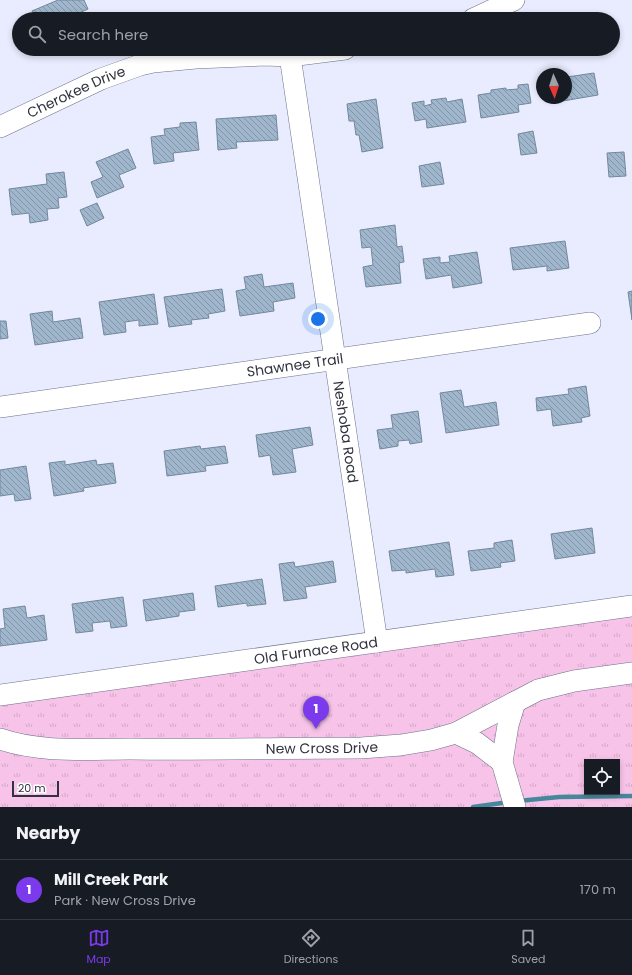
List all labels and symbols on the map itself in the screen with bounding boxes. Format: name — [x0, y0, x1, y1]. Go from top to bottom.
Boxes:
street label: Cherokee Drive — [24, 61, 128, 123]
north arrow — [536, 68, 572, 104]
your location — [308, 309, 328, 329]
street label: Shawnee Trail — [245, 348, 345, 382]
street label: Neshoba Road — [328, 380, 363, 484]
street label: Old Furnace Road — [253, 632, 379, 669]
pin: 1 — [303, 696, 329, 729]
street label: New Cross Drive — [266, 737, 379, 759]
scale bar — [12, 779, 59, 798]

